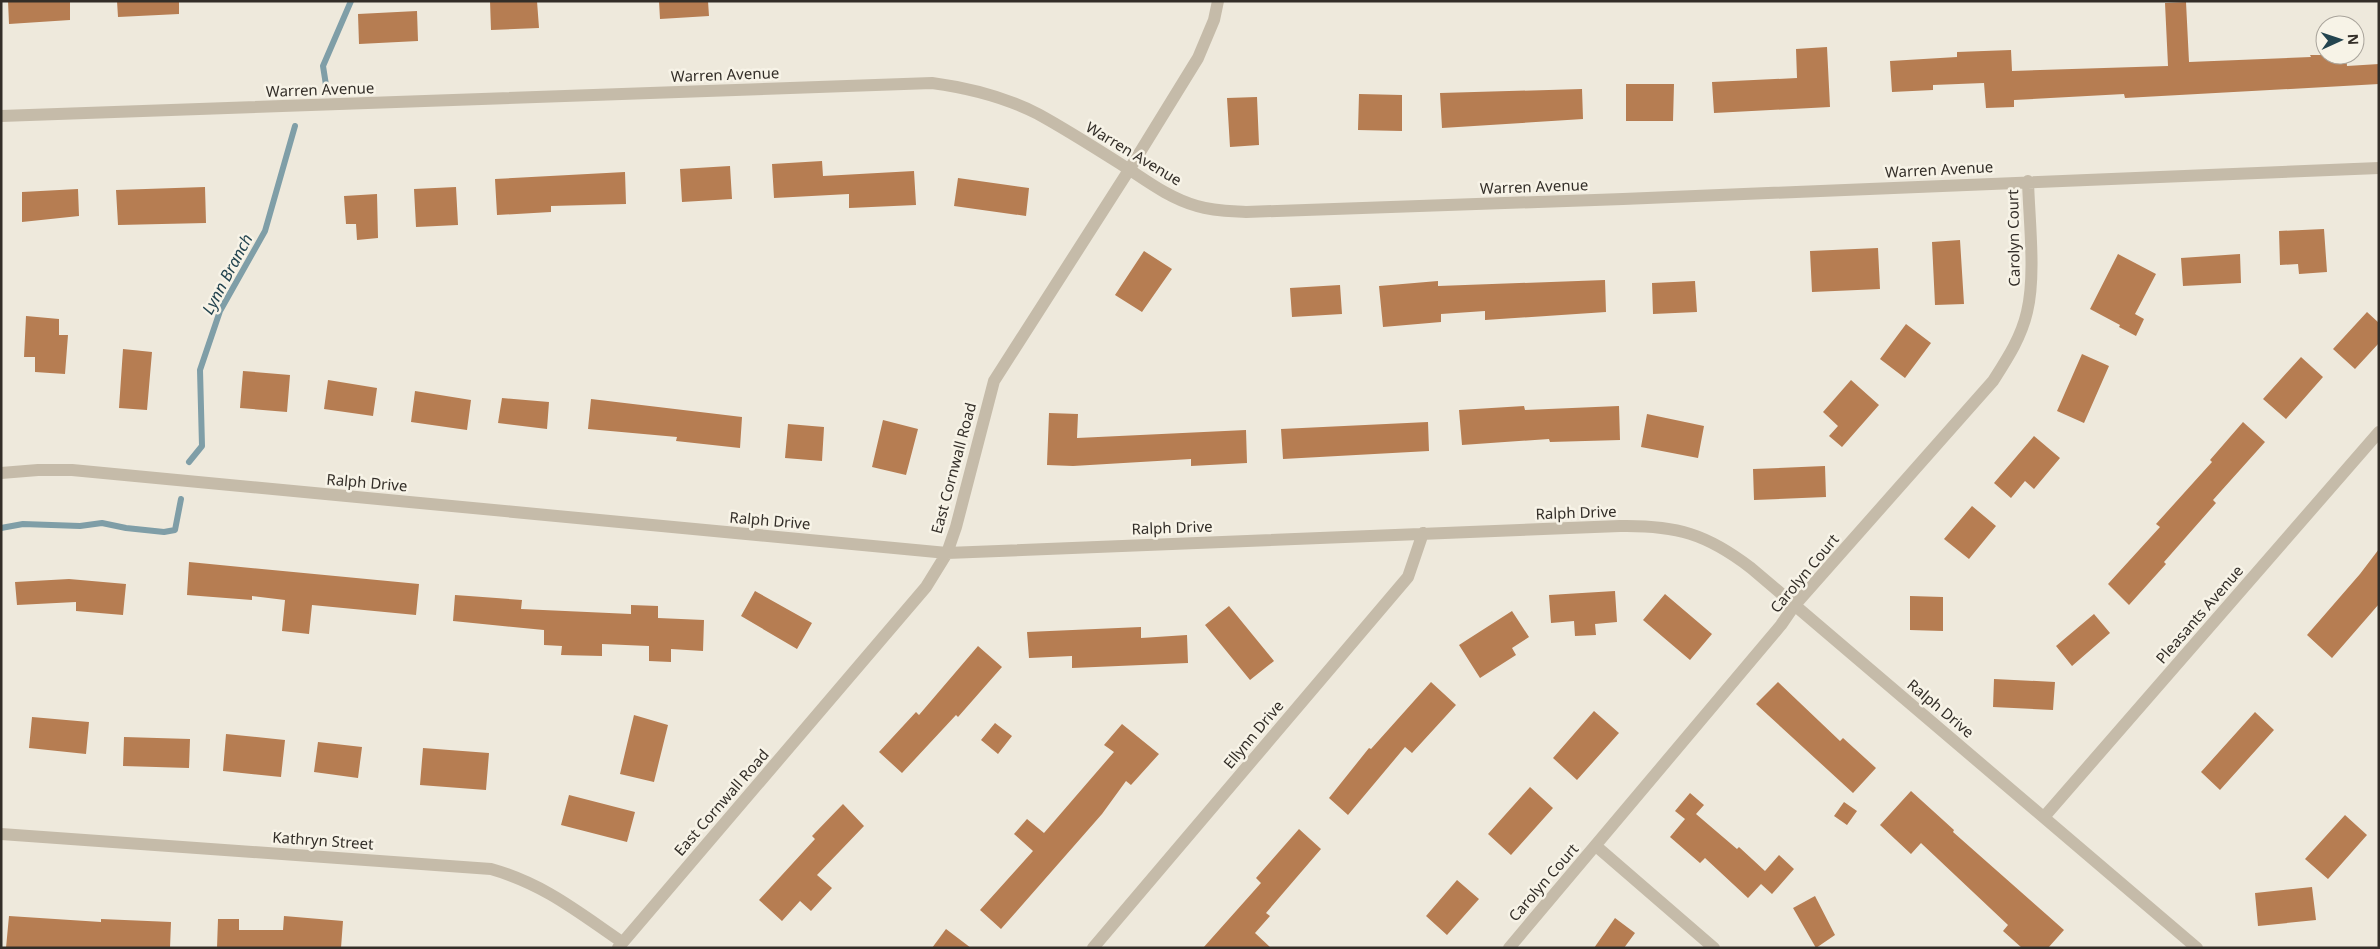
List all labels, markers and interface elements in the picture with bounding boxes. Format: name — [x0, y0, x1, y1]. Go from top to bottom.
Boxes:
north arrow — [2315, 15, 2365, 65]
text: N — [2344, 33, 2363, 45]
street label: Warren Avenue — [670, 62, 780, 86]
street label: Warren Avenue — [265, 77, 375, 101]
street label: Warren Avenue — [1082, 116, 1186, 190]
street label: Warren Avenue — [1884, 156, 1994, 182]
street label: Warren Avenue — [1479, 174, 1589, 198]
street label: Carolyn Court — [2002, 189, 2024, 287]
water label: Lynn Branch — [197, 230, 257, 318]
street label: East Cornwall Road — [926, 400, 980, 536]
street label: Ralph Drive — [326, 469, 408, 495]
street label: Ralph Drive — [1535, 501, 1617, 523]
street label: Ralph Drive — [729, 507, 811, 533]
street label: Ralph Drive — [1131, 516, 1213, 538]
street label: Carolyn Court — [1765, 529, 1843, 617]
street label: Pleasants Avenue — [2151, 561, 2247, 667]
street label: Ralph Drive — [1904, 674, 1978, 742]
street label: Ellynn Drive — [1219, 696, 1287, 772]
street label: East Cornwall Road — [669, 744, 773, 860]
street label: Kathryn Street — [272, 826, 375, 854]
street label: Carolyn Court — [1504, 838, 1583, 925]

